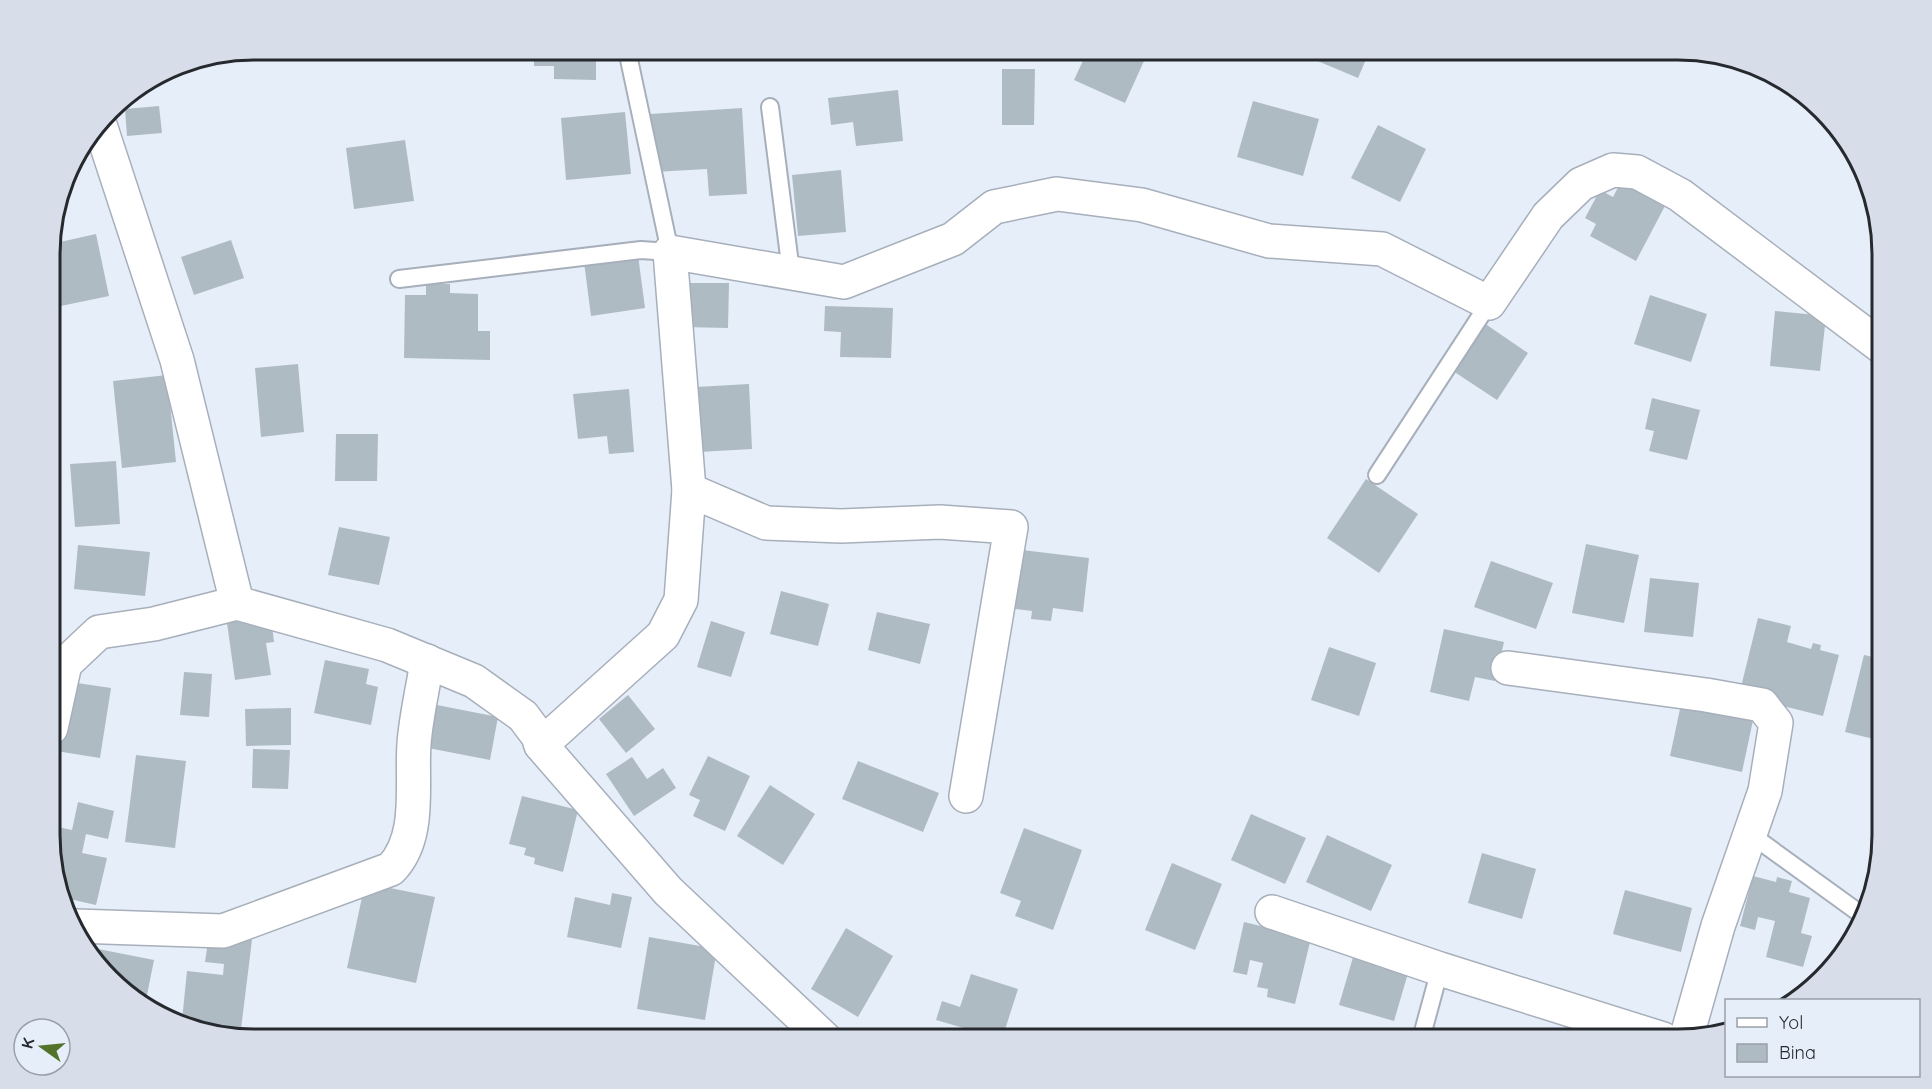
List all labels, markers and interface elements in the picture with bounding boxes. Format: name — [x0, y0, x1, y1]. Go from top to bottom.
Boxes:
legend — [1725, 999, 1920, 1077]
text: Yol — [1779, 1011, 1803, 1034]
north arrow — [12, 1017, 72, 1077]
text: K — [16, 1035, 39, 1051]
text: Bina — [1779, 1041, 1816, 1064]

